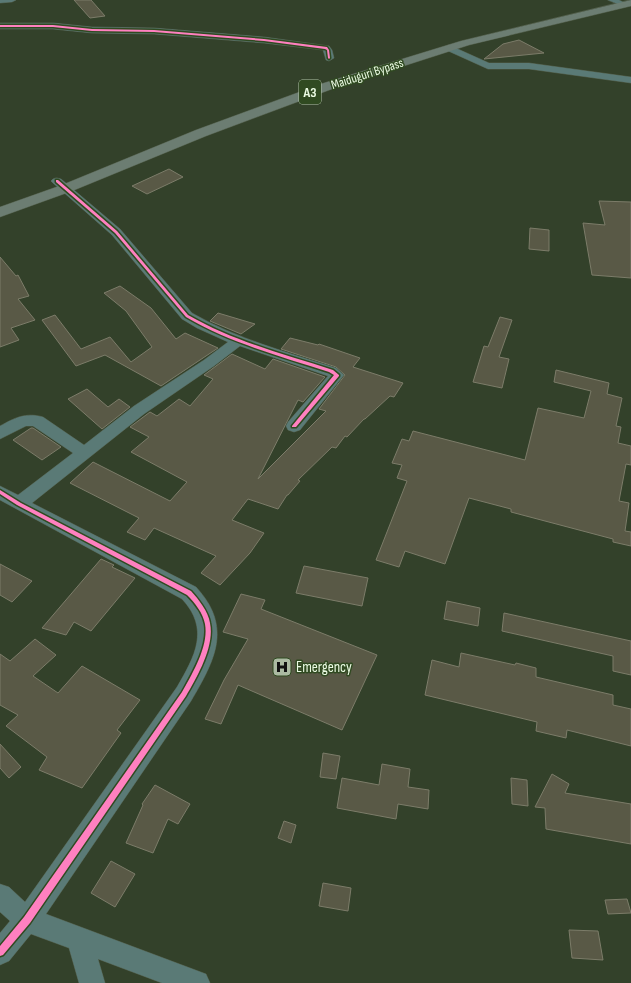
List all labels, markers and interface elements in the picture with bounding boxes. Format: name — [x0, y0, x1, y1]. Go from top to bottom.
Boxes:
street label: Maiduguri Bypass — [329, 55, 406, 93]
road number: A3 — [299, 80, 321, 104]
hospital icon: Emergency — [271, 656, 293, 678]
place label: Emergency — [296, 658, 352, 677]

